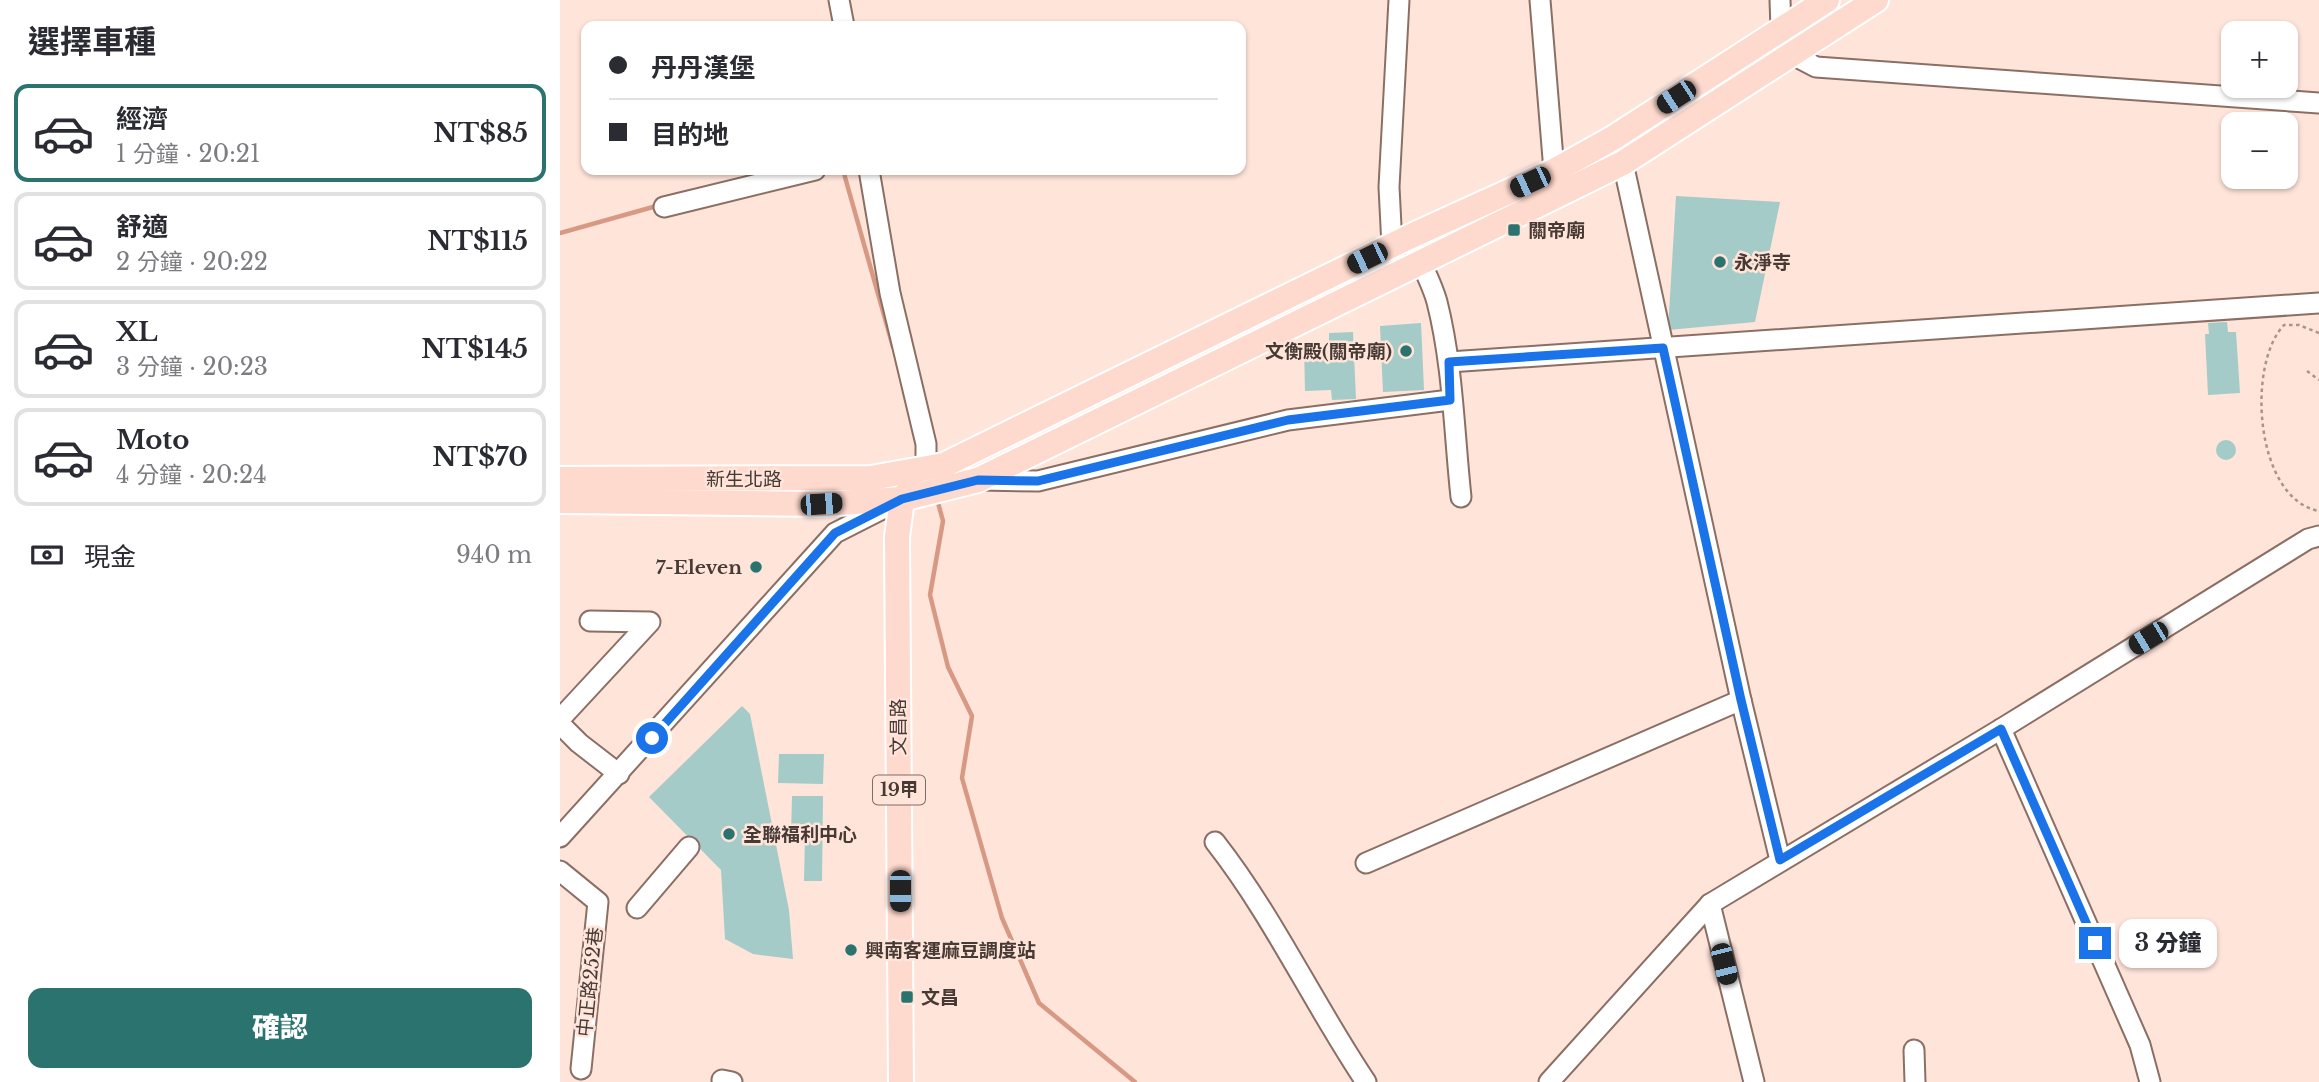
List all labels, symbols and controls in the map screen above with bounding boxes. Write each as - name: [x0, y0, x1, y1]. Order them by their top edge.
- map controls: [2221, 21, 2298, 189]
- button: +: [2221, 21, 2298, 98]
- text: 選擇車種: [28, 22, 156, 62]
- text: 丹丹漢堡: [651, 52, 755, 84]
- car: [1653, 77, 1700, 117]
- icon: car: [32, 102, 95, 165]
- text: 經濟: [116, 103, 168, 135]
- button: −: [2221, 112, 2298, 189]
- text: NT$85: [433, 117, 528, 149]
- text: 目的地: [651, 119, 729, 151]
- text: 1 分鐘 · 20:21: [116, 140, 260, 168]
- car: [1507, 164, 1554, 200]
- icon: car: [32, 210, 95, 273]
- text: 舒適: [116, 211, 168, 243]
- place label: 關帝廟: [1528, 219, 1585, 242]
- marker: 關帝廟: [1506, 222, 1522, 238]
- text: NT$115: [427, 225, 528, 257]
- car: [1344, 239, 1391, 277]
- text: 2 分鐘 · 20:22: [116, 248, 268, 276]
- place label: 永淨寺: [1734, 251, 1791, 274]
- marker: 永淨寺: [1712, 254, 1728, 270]
- text: XL: [116, 316, 158, 348]
- icon: car: [32, 318, 95, 381]
- text: NT$145: [421, 333, 528, 365]
- place label: 文衡殿(關帝廟): [1265, 340, 1392, 363]
- marker: 文衡殿(關帝廟): [1398, 343, 1414, 359]
- text: 3 分鐘 · 20:23: [116, 353, 268, 381]
- text: Moto: [116, 424, 189, 456]
- icon: car: [32, 426, 95, 489]
- text: NT$70: [432, 441, 528, 473]
- text: 4 分鐘 · 20:24: [116, 461, 267, 489]
- street label: 新生北路: [706, 468, 782, 491]
- car: [800, 492, 843, 516]
- icon: cash: [28, 536, 66, 574]
- text: 現金: [84, 541, 136, 573]
- text: 940 m: [456, 541, 532, 569]
- place label: 7-Eleven: [656, 556, 742, 579]
- marker: 7-Eleven: [748, 559, 764, 575]
- car: [2125, 618, 2172, 658]
- street label: 文昌路: [887, 698, 910, 756]
- route start: [636, 722, 668, 754]
- road number: 19甲: [873, 776, 925, 804]
- place label: 全聯福利中心: [743, 823, 857, 846]
- marker: 全聯福利中心: [721, 826, 737, 842]
- car: [890, 870, 911, 912]
- callout: 3 分鐘: [2120, 918, 2218, 968]
- street label: 中正路252巷: [573, 926, 607, 1038]
- route end: [2079, 927, 2111, 959]
- text: 3 分鐘: [2135, 929, 2201, 957]
- place label: 興南客運麻豆調度站: [865, 939, 1036, 962]
- car: [1709, 941, 1740, 987]
- marker: 興南客運麻豆調度站: [843, 942, 859, 958]
- place label: 文昌: [921, 986, 959, 1009]
- button: 確認: [28, 988, 532, 1068]
- marker: 文昌: [899, 989, 915, 1005]

